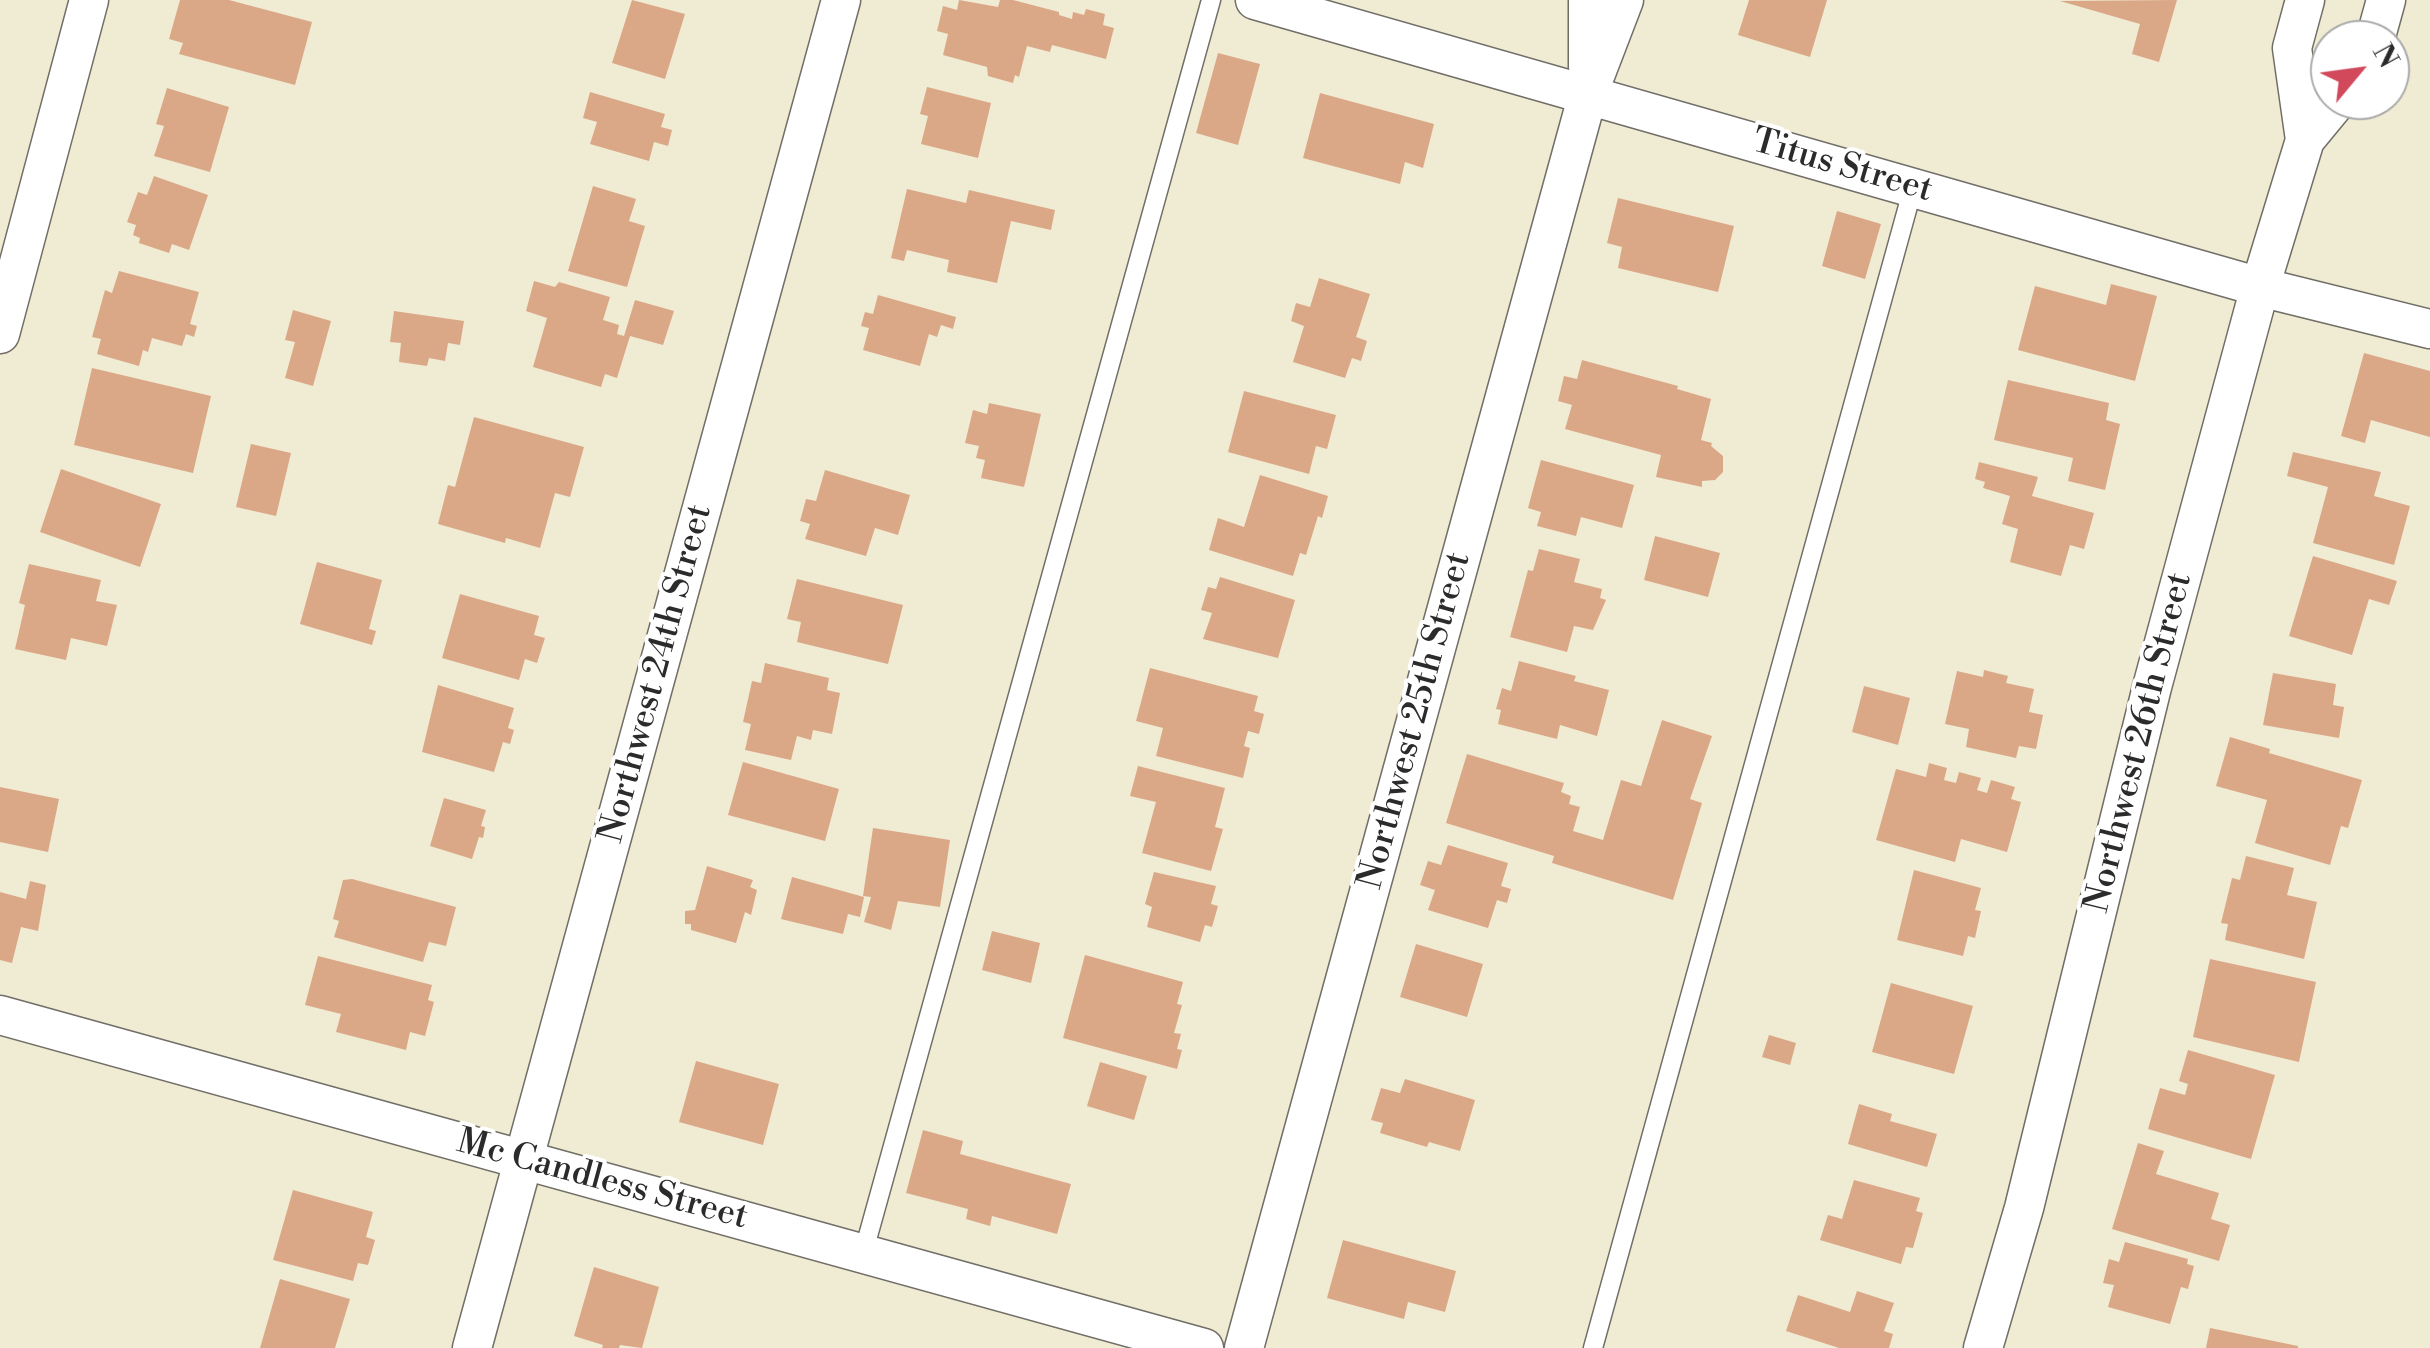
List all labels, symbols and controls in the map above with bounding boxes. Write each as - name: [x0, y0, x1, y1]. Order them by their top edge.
- north arrow: [2310, 20, 2410, 120]
- text: N: [2364, 38, 2406, 74]
- street label: Titus Street: [1747, 121, 1937, 213]
- street label: Northwest 24th Street: [592, 500, 722, 848]
- street label: Northwest 25th Street: [1351, 548, 1481, 894]
- street label: Northwest 26th Street: [2077, 569, 2203, 917]
- street label: Mc Candless Street: [452, 1122, 752, 1240]

